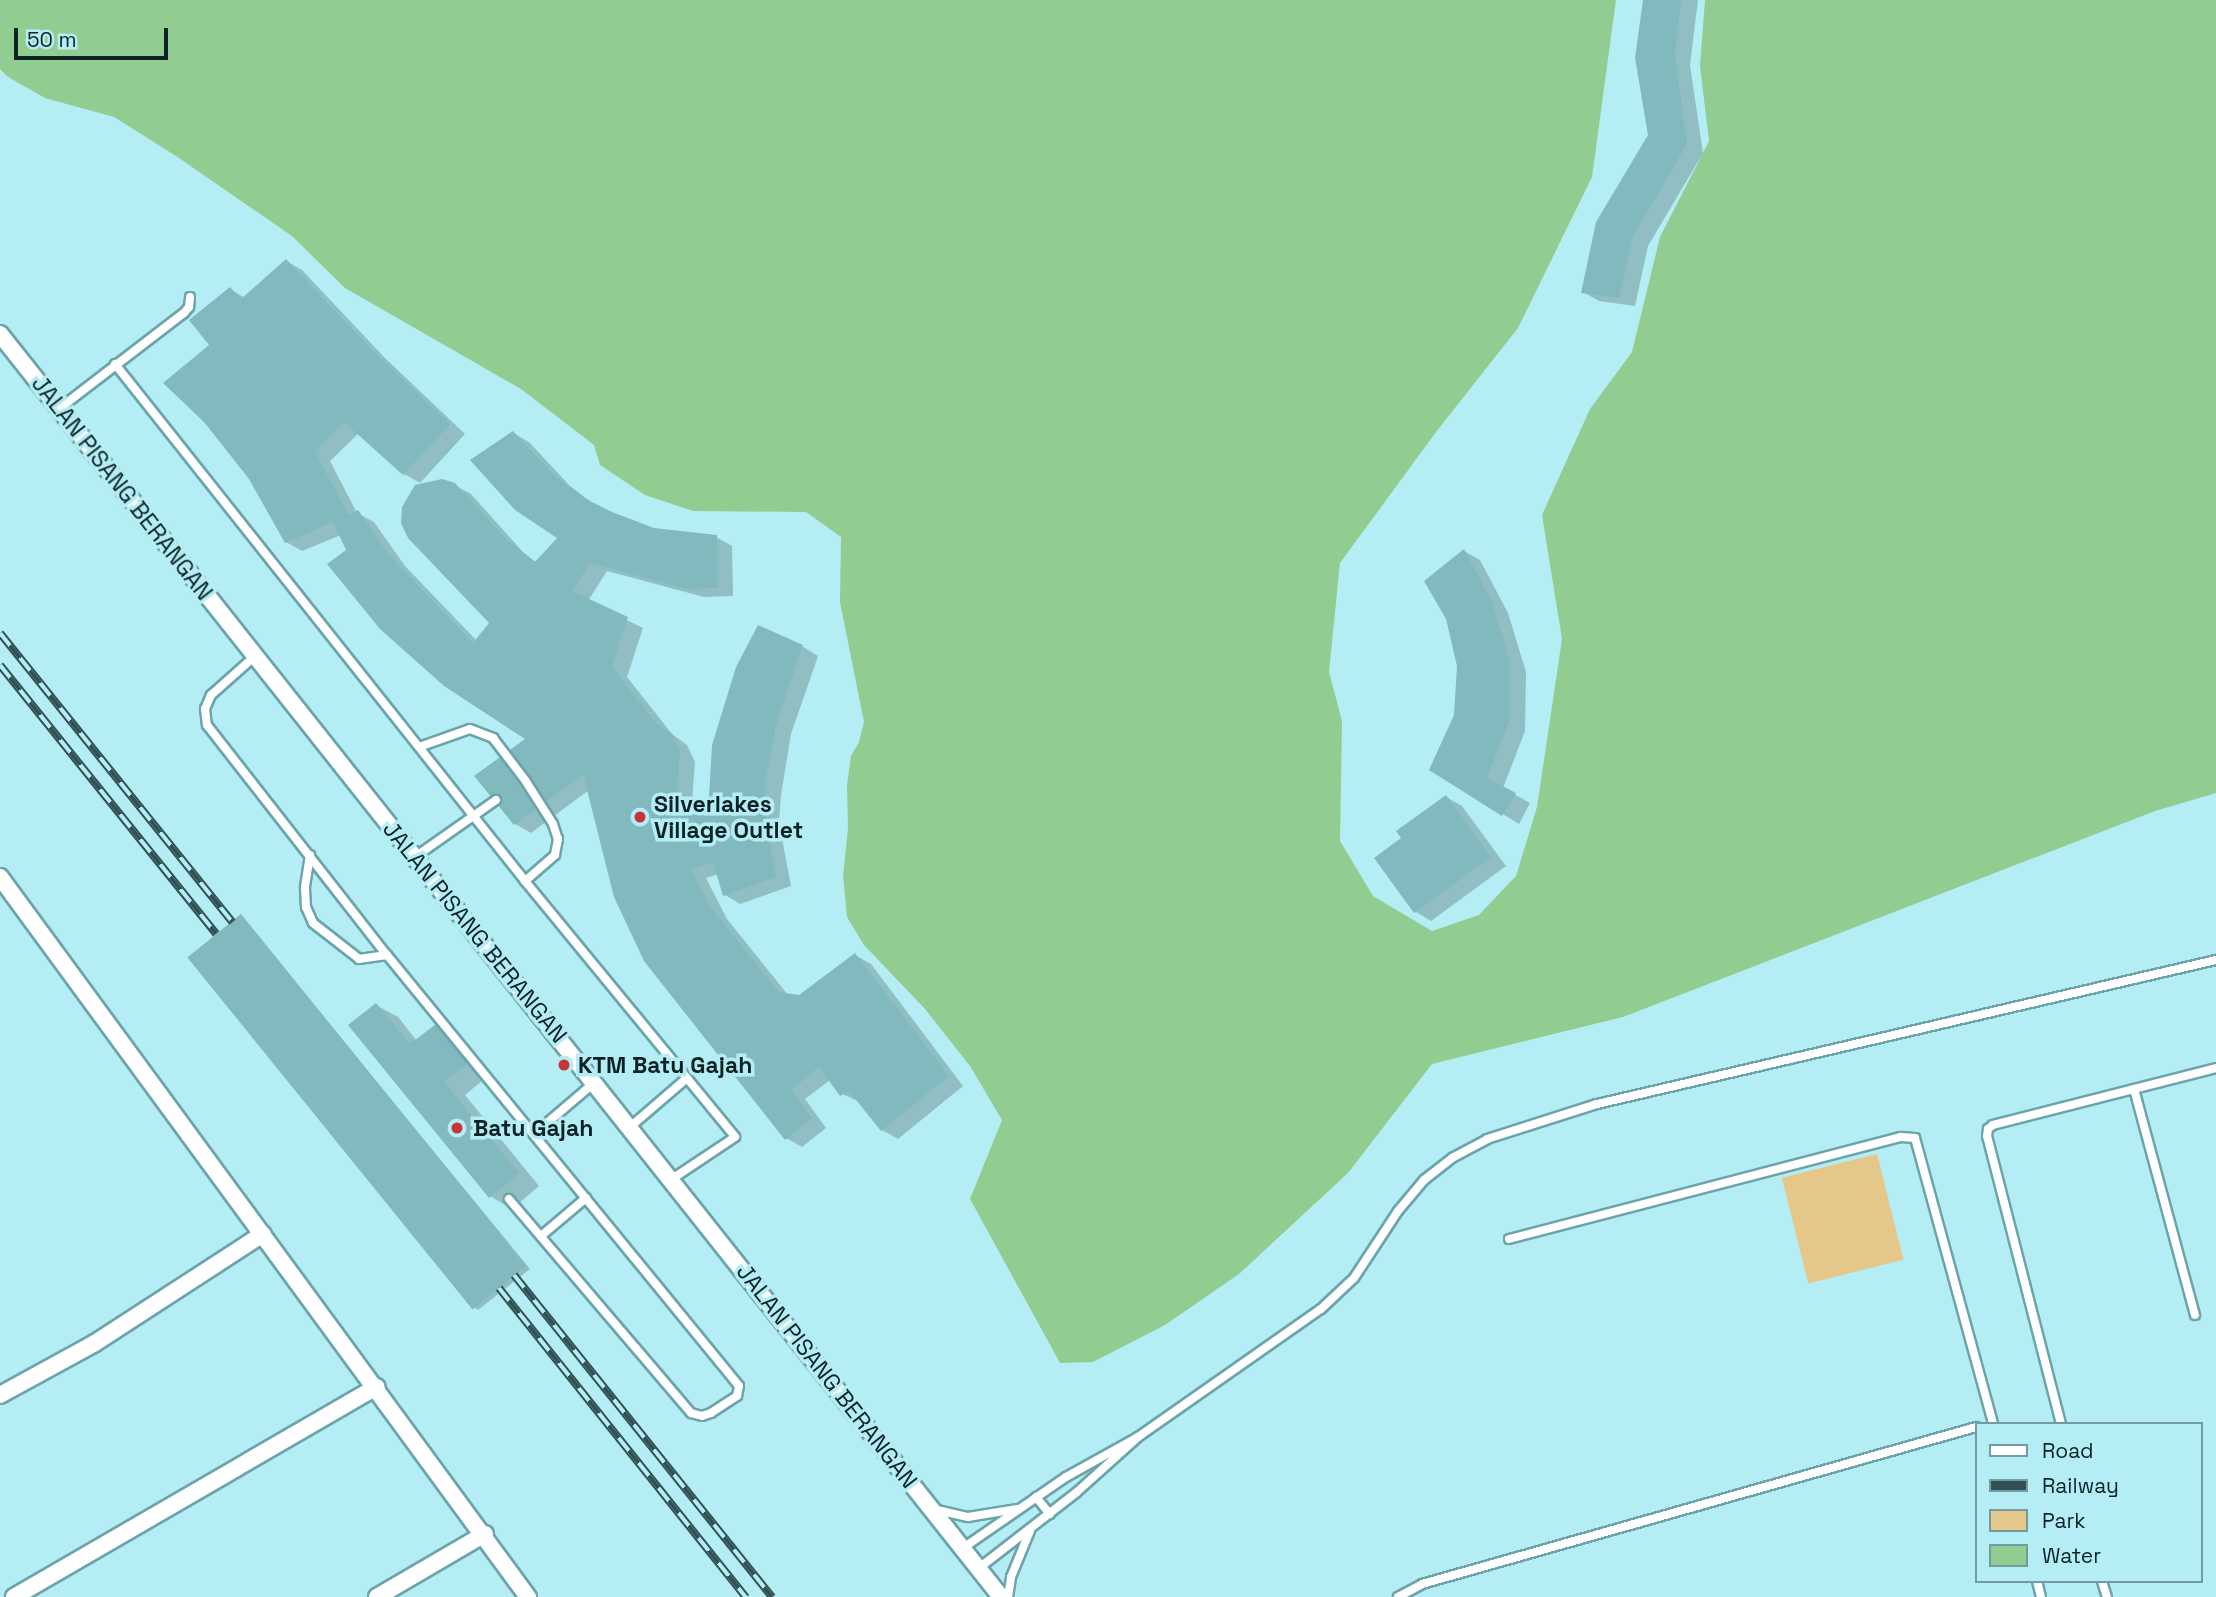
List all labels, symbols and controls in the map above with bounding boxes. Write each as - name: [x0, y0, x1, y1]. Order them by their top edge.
- scale bar: [18, 14, 172, 58]
- text: 50 m: [27, 26, 77, 53]
- street label: JALAN PISANG BERANGAN: [26, 370, 218, 606]
- place label: Silverlakes Village Outlet: [654, 790, 803, 844]
- marker: Silverlakes Village Outlet: [632, 809, 648, 825]
- street label: JALAN PISANG BERANGAN: [377, 816, 573, 1048]
- place label: KTM Batu Gajah: [578, 1051, 752, 1079]
- marker: KTM Batu Gajah: [556, 1057, 572, 1073]
- place label: Batu Gajah: [473, 1114, 593, 1142]
- marker: Batu Gajah: [447, 1118, 467, 1138]
- street label: JALAN PISANG BERANGAN: [731, 1258, 923, 1494]
- legend: [1974, 1422, 2202, 1583]
- text: Road: [2042, 1437, 2094, 1464]
- text: Railway: [2042, 1472, 2119, 1499]
- text: Park: [2042, 1507, 2086, 1534]
- text: Water: [2042, 1542, 2101, 1569]

